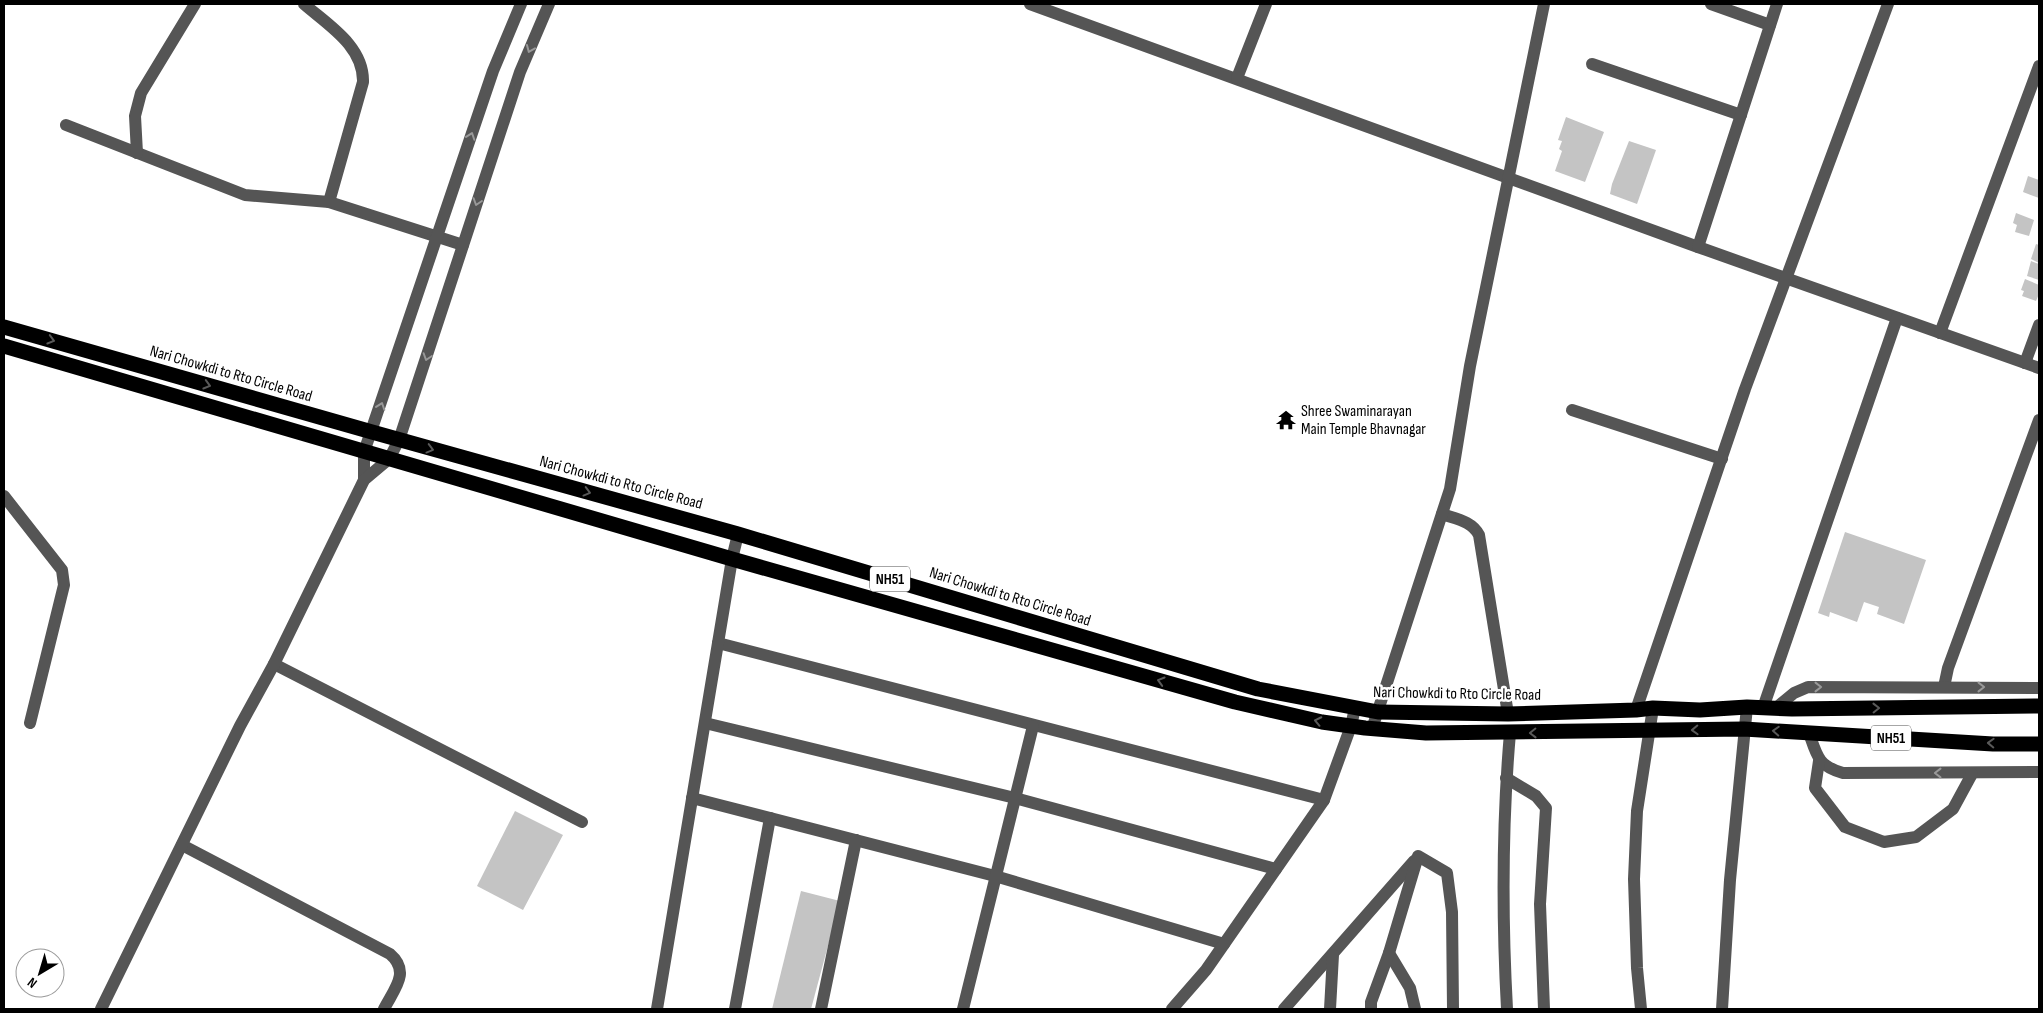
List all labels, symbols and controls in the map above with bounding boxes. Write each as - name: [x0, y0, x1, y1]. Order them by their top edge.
- one-way arrow: [526, 44, 536, 53]
- one-way arrow: [465, 132, 475, 141]
- one-way arrow: [473, 198, 483, 206]
- one-way arrow: [46, 335, 54, 345]
- street label: Nari Chowkdi to Rto Circle Road: [148, 342, 314, 406]
- one-way arrow: [423, 352, 433, 360]
- one-way arrow: [202, 380, 210, 390]
- one-way arrow: [375, 402, 385, 411]
- place label: Shree Swaminarayan Main Temple Bhavnagar: [1301, 402, 1426, 439]
- temple icon: Shree Swaminarayan Main Temple Bhavnagar: [1275, 409, 1297, 431]
- one-way arrow: [426, 443, 434, 453]
- street label: Nari Chowkdi to Rto Circle Road: [537, 452, 705, 514]
- one-way arrow: [583, 486, 592, 497]
- street label: Nari Chowkdi to Rto Circle Road: [927, 563, 1093, 631]
- road number: NH51: [870, 566, 910, 592]
- one-way arrow: [1157, 676, 1165, 687]
- one-way arrow: [1815, 682, 1823, 692]
- one-way arrow: [1978, 682, 1985, 692]
- street label: Nari Chowkdi to Rto Circle Road: [1373, 683, 1541, 705]
- one-way arrow: [1872, 703, 1880, 713]
- one-way arrow: [1314, 716, 1323, 727]
- one-way arrow: [1691, 725, 1699, 736]
- one-way arrow: [1772, 726, 1780, 737]
- road number: NH51: [1871, 726, 1911, 750]
- one-way arrow: [1528, 728, 1536, 738]
- one-way arrow: [1986, 738, 1994, 749]
- one-way arrow: [1934, 768, 1942, 779]
- north arrow: [15, 948, 65, 998]
- text: N: [24, 974, 40, 992]

